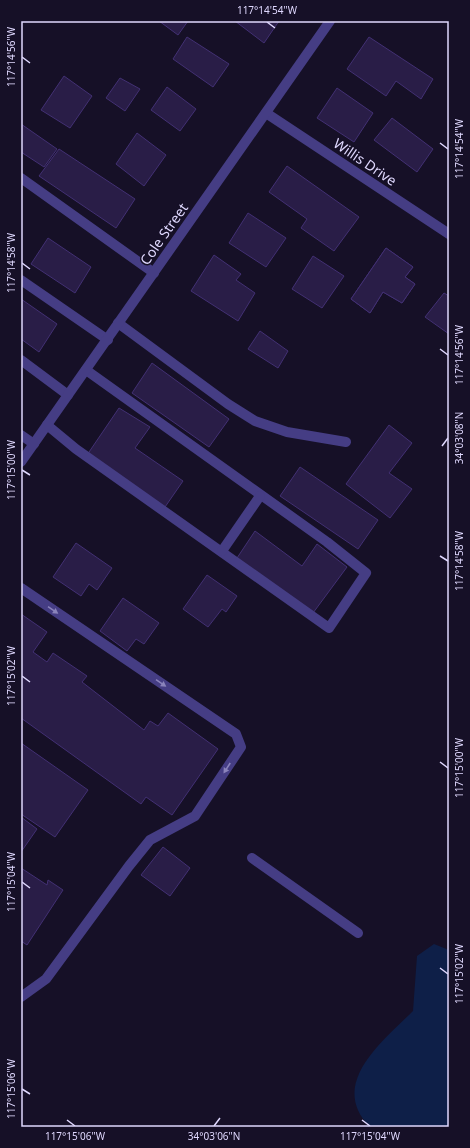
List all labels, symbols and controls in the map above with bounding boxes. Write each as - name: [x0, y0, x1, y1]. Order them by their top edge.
- text: 117°14'54"W: [237, 3, 298, 17]
- text: 117°14'56"W: [4, 26, 18, 87]
- text: 117°14'54"W: [452, 118, 466, 179]
- street label: Willis Drive: [330, 133, 401, 190]
- street label: Cole Street: [135, 199, 192, 268]
- text: 117°14'58"W: [4, 232, 18, 293]
- text: 117°14'56"W: [452, 324, 466, 385]
- text: 34°03'08"N: [452, 412, 466, 464]
- text: 117°15'00"W: [4, 439, 18, 500]
- text: 117°14'58"W: [452, 530, 466, 591]
- one-way arrow: [48, 606, 58, 614]
- text: 117°15'02"W: [4, 645, 18, 706]
- one-way arrow: [156, 679, 166, 687]
- text: 117°15'00"W: [452, 737, 466, 798]
- one-way arrow: [223, 763, 231, 773]
- text: 117°15'04"W: [4, 851, 18, 912]
- text: 117°15'02"W: [452, 943, 466, 1004]
- text: 117°15'06"W: [4, 1058, 18, 1119]
- text: 117°15'06"W: [45, 1129, 106, 1143]
- text: 34°03'06"N: [188, 1129, 240, 1143]
- text: 117°15'04"W: [340, 1129, 401, 1143]

